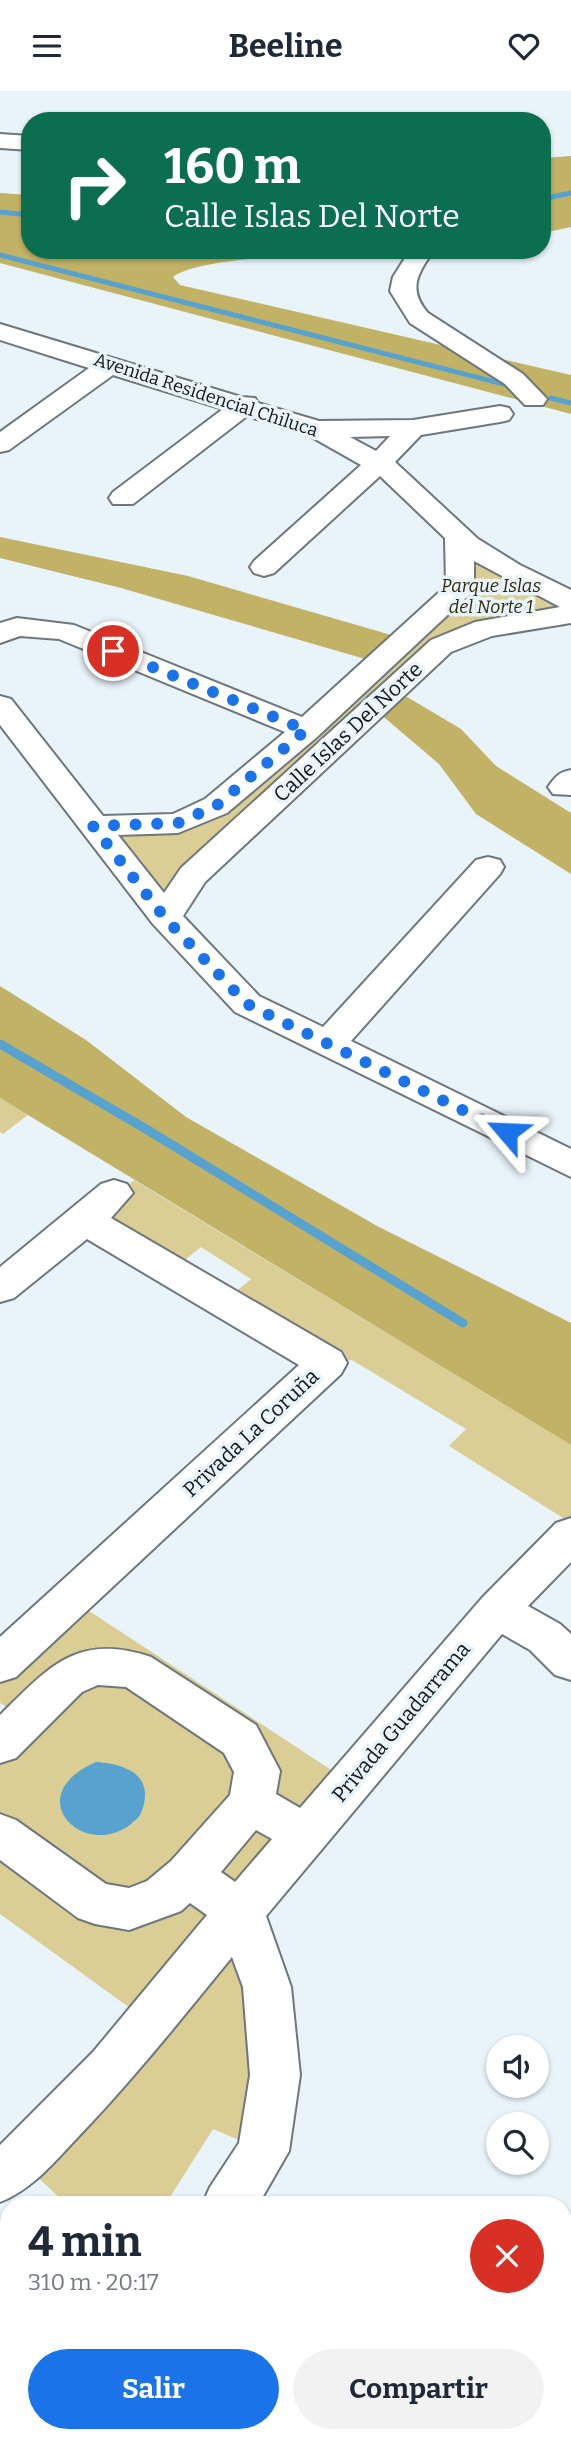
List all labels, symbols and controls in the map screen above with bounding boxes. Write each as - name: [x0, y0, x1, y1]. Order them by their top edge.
- icon: menu: [28, 27, 66, 65]
- text: Beeline: [229, 27, 342, 65]
- icon: heart: [505, 27, 543, 65]
- text: 160 m: [164, 137, 301, 196]
- icon: right: [49, 140, 140, 231]
- text: Calle Islas Del Norte: [164, 197, 460, 235]
- street label: Avenida Residencial Chiluca: [91, 348, 321, 442]
- park label: Parque Islas del Norte 1: [441, 575, 541, 618]
- pin: [83, 621, 143, 681]
- icon: arrive: [94, 632, 132, 670]
- street label: Calle Islas Del Norte: [268, 656, 428, 808]
- position arrow: [470, 1095, 544, 1169]
- street label: Privada La Coruña: [178, 1363, 325, 1503]
- street label: Privada Guadarrama: [326, 1636, 476, 1807]
- map controls: [486, 2035, 549, 2175]
- button: sound: [486, 2035, 549, 2098]
- button: search: [486, 2112, 549, 2175]
- text: 4 min: [28, 2217, 142, 2267]
- button: close: [470, 2219, 544, 2293]
- text: 310 m · 20:17: [28, 2268, 159, 2296]
- button: Salir: [28, 2349, 279, 2429]
- button: Compartir: [293, 2349, 544, 2429]

